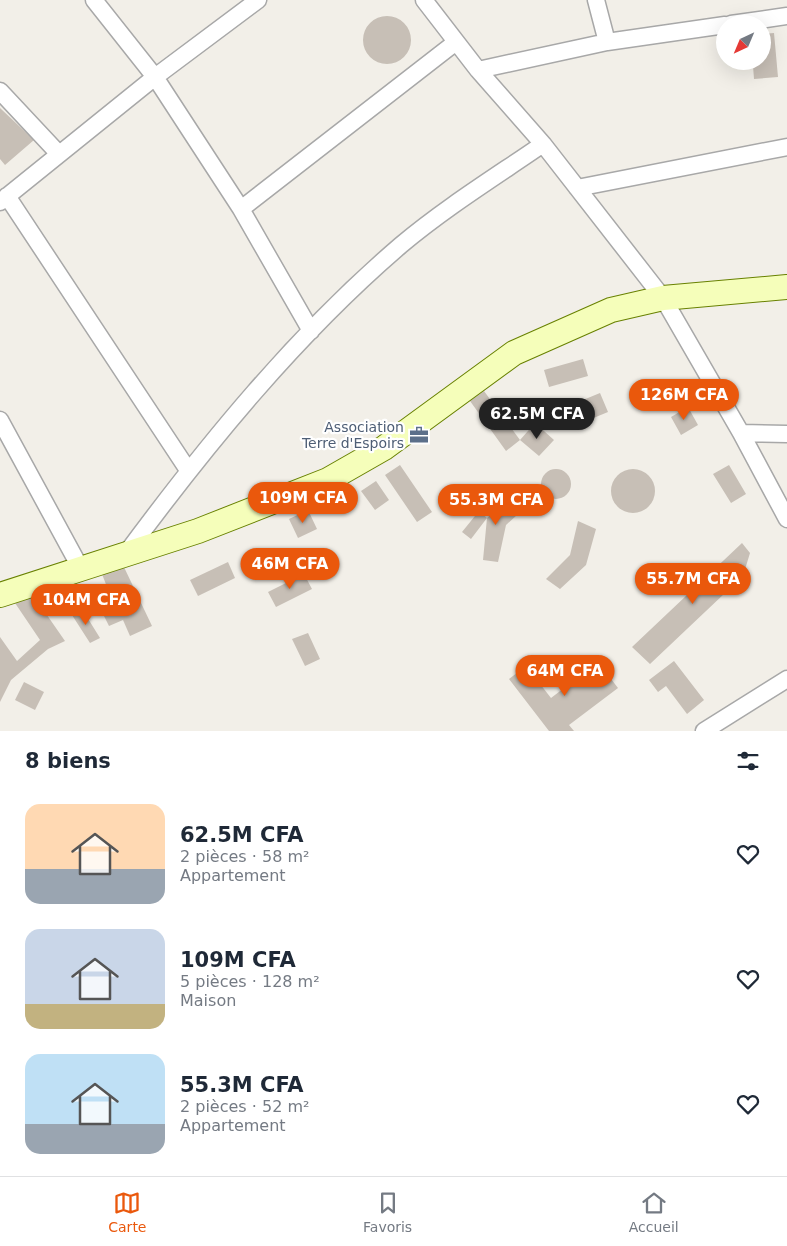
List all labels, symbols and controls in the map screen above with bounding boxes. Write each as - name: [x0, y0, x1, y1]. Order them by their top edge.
- north arrow: [716, 15, 771, 70]
- map controls: [716, 15, 771, 70]
- pin: 126M CFA: [632, 378, 736, 421]
- text: 126M CFA: [640, 385, 728, 404]
- pin: 62.5M CFA: [480, 398, 594, 440]
- text: 62.5M CFA: [490, 404, 584, 423]
- place label: Association Terre d'Espoirs: [301, 419, 404, 451]
- office icon: Association Terre d'Espoirs: [408, 424, 430, 446]
- pin: 109M CFA: [251, 482, 355, 524]
- pin: 55.3M CFA: [439, 484, 553, 526]
- text: 109M CFA: [259, 488, 347, 507]
- text: 55.3M CFA: [449, 490, 543, 509]
- pin: 46M CFA: [244, 548, 336, 590]
- text: 46M CFA: [252, 554, 328, 573]
- pin: 55.7M CFA: [636, 562, 750, 605]
- text: 55.7M CFA: [646, 569, 740, 588]
- pin: 104M CFA: [34, 584, 138, 626]
- text: 104M CFA: [42, 590, 130, 609]
- pin: 64M CFA: [519, 654, 611, 697]
- text: 64M CFA: [527, 661, 603, 680]
- icon: filters: [734, 747, 762, 775]
- text: 8 biens: [25, 749, 111, 773]
- text: 62.5M CFA: [180, 823, 304, 847]
- icon: home: [65, 824, 125, 884]
- icon: heart: [734, 840, 762, 868]
- text: 2 pièces · 58 m²: [180, 847, 309, 866]
- text: Appartement: [180, 866, 286, 885]
- text: 109M CFA: [180, 948, 296, 972]
- icon: home: [65, 949, 125, 1009]
- icon: heart: [734, 965, 762, 993]
- text: 5 pièces · 128 m²: [180, 972, 320, 991]
- text: Maison: [180, 991, 236, 1010]
- text: 55.3M CFA: [180, 1073, 304, 1097]
- icon: home: [65, 1074, 125, 1134]
- icon: heart: [734, 1090, 762, 1118]
- text: 2 pièces · 52 m²: [180, 1097, 309, 1116]
- text: Appartement: [180, 1116, 286, 1135]
- tab: Carte: [108, 1189, 146, 1235]
- tab: Favoris: [363, 1189, 412, 1235]
- tab: Accueil: [629, 1189, 679, 1235]

